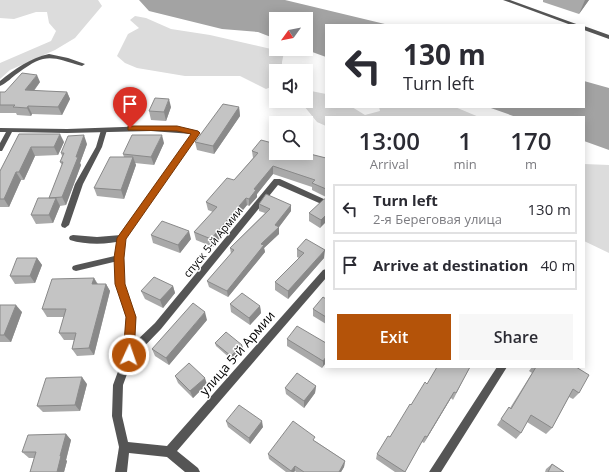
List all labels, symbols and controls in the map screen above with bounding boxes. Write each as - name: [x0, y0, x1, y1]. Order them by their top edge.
- north arrow: [269, 12, 313, 56]
- map controls: [269, 12, 313, 160]
- text: 130 m: [403, 35, 486, 73]
- icon: left: [337, 40, 389, 92]
- button: sound: [269, 64, 313, 108]
- text: Turn left: [403, 71, 474, 95]
- pin: [113, 87, 147, 128]
- icon: arrive: [119, 93, 141, 115]
- button: search: [269, 116, 313, 160]
- text: 13:00: [359, 124, 420, 157]
- text: 1: [458, 124, 472, 157]
- text: 170: [510, 124, 551, 157]
- text: Arrival: [370, 155, 409, 173]
- text: min: [454, 155, 477, 173]
- text: m: [525, 155, 537, 173]
- text: Turn left: [373, 190, 438, 210]
- icon: left: [339, 198, 361, 220]
- text: 130 m: [527, 199, 571, 219]
- street label: спуск 5-й Армии: [179, 203, 246, 280]
- text: 2-я Береговая улица: [373, 210, 502, 228]
- icon: arrive: [339, 254, 361, 276]
- text: Arrive at destination: [373, 255, 528, 275]
- text: 40 m: [540, 255, 575, 275]
- street label: улица 5-й Армии: [195, 307, 279, 399]
- button: Exit: [337, 314, 451, 360]
- button: Share: [459, 314, 573, 360]
- position arrow: [108, 334, 150, 376]

